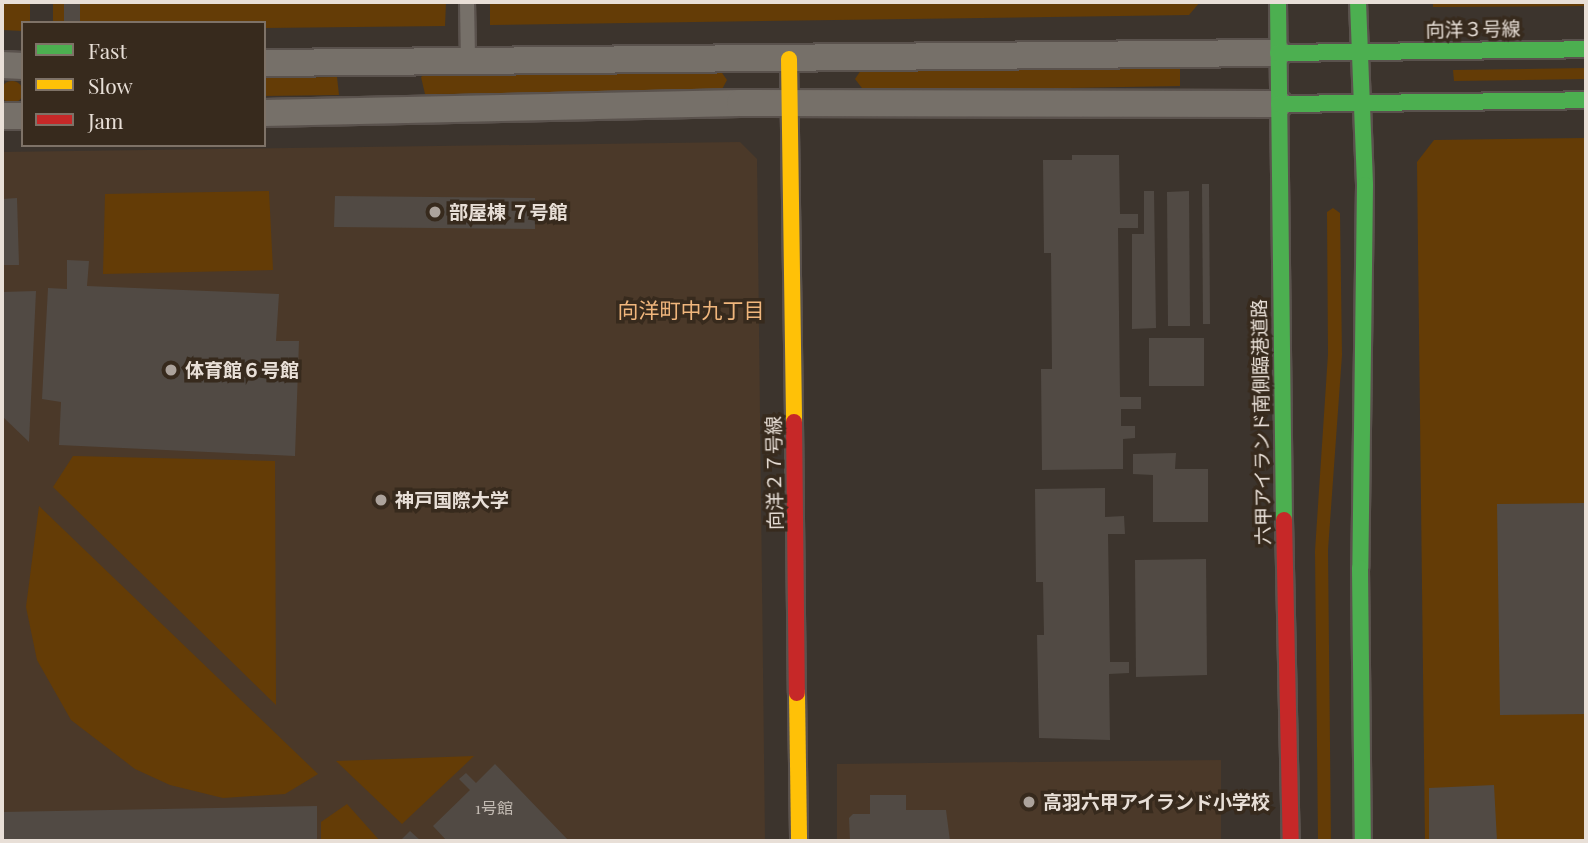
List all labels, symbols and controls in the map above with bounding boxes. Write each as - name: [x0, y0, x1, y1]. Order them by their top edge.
- street label: 向洋３号線: [1425, 17, 1521, 41]
- legend: [21, 21, 266, 147]
- text: Fast: [88, 36, 127, 64]
- text: Slow: [88, 71, 133, 99]
- text: Jam: [88, 106, 124, 134]
- place label: 部屋棟 ７号館: [449, 201, 567, 223]
- marker: 部屋棟 ７号館: [427, 204, 443, 220]
- district label: 向洋町中九丁目: [618, 296, 764, 322]
- street label: 六甲アイランド南側臨港道路: [1247, 298, 1275, 546]
- place label: 体育館６号館: [185, 359, 299, 381]
- marker: 体育館６号館: [163, 362, 179, 378]
- street label: 向洋２７号線: [762, 416, 786, 530]
- place label: 神戸国際大学: [395, 489, 509, 511]
- marker: 神戸国際大学: [373, 492, 389, 508]
- place label: 高羽六甲アイランド小学校: [1043, 791, 1271, 813]
- marker: 高羽六甲アイランド小学校: [1021, 794, 1037, 810]
- house number: 1号館: [475, 798, 513, 818]

